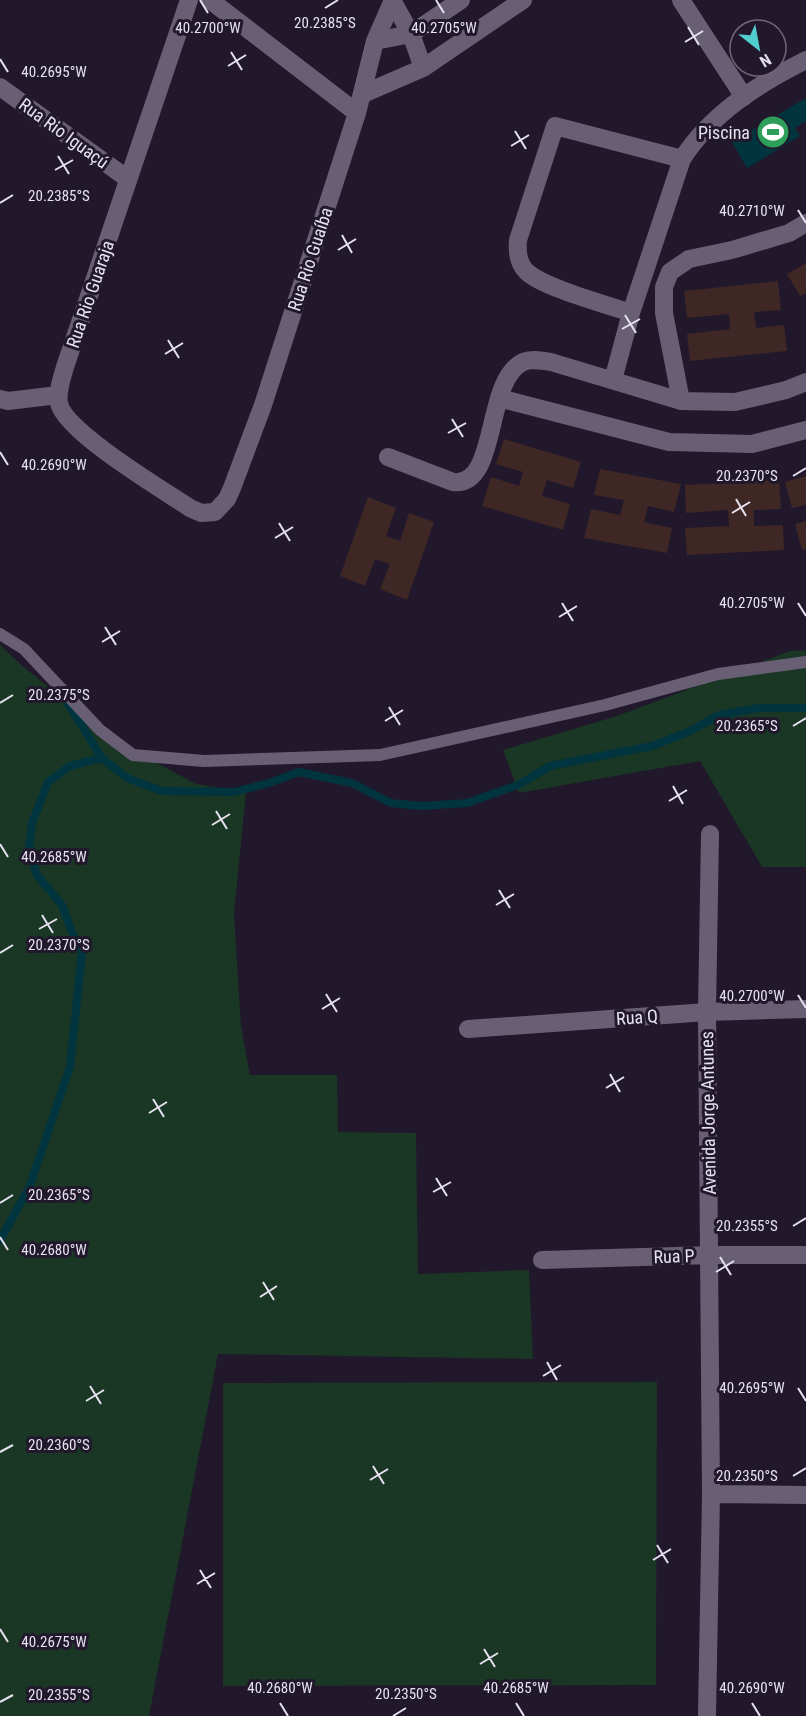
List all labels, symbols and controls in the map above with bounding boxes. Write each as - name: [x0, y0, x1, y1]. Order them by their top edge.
- text: 20.2385°S: [294, 14, 356, 32]
- north arrow: [728, 18, 788, 78]
- text: 40.2700°W: [175, 19, 241, 37]
- text: 40.2705°W: [411, 19, 477, 37]
- text: N: [756, 50, 775, 71]
- text: 40.2695°W: [21, 63, 87, 81]
- street label: Rua Rio Iguaçú: [15, 93, 113, 173]
- sports icon: Piscina: [755, 114, 791, 150]
- place label: Piscina: [698, 122, 750, 143]
- text: 20.2385°S: [28, 187, 90, 205]
- text: 40.2710°W: [719, 202, 785, 220]
- street label: Rua Rio Guaíba: [283, 205, 337, 313]
- street label: Rua Rio Guaraja: [62, 238, 118, 350]
- text: 40.2690°W: [21, 456, 87, 474]
- text: 20.2370°S: [716, 467, 778, 485]
- text: 40.2705°W: [719, 594, 785, 612]
- text: 20.2375°S: [28, 686, 90, 704]
- text: 20.2365°S: [716, 717, 778, 735]
- text: 40.2685°W: [21, 848, 87, 866]
- text: 20.2370°S: [28, 936, 90, 954]
- text: 40.2700°W: [719, 987, 785, 1005]
- street label: Rua Q: [615, 1005, 659, 1029]
- street label: Avenida Jorge Antunes: [696, 1031, 720, 1195]
- text: 20.2365°S: [28, 1186, 90, 1204]
- text: 20.2355°S: [716, 1217, 778, 1235]
- text: 40.2680°W: [21, 1241, 87, 1259]
- street label: Rua P: [653, 1245, 695, 1267]
- text: 40.2695°W: [719, 1379, 785, 1397]
- text: 20.2360°S: [28, 1436, 90, 1454]
- text: 20.2350°S: [716, 1467, 778, 1485]
- text: 40.2675°W: [21, 1633, 87, 1651]
- text: 40.2680°W: [247, 1679, 313, 1697]
- text: 40.2685°W: [483, 1679, 549, 1697]
- text: 40.2690°W: [719, 1679, 785, 1697]
- text: 20.2350°S: [375, 1685, 437, 1703]
- text: 20.2355°S: [28, 1686, 90, 1704]

